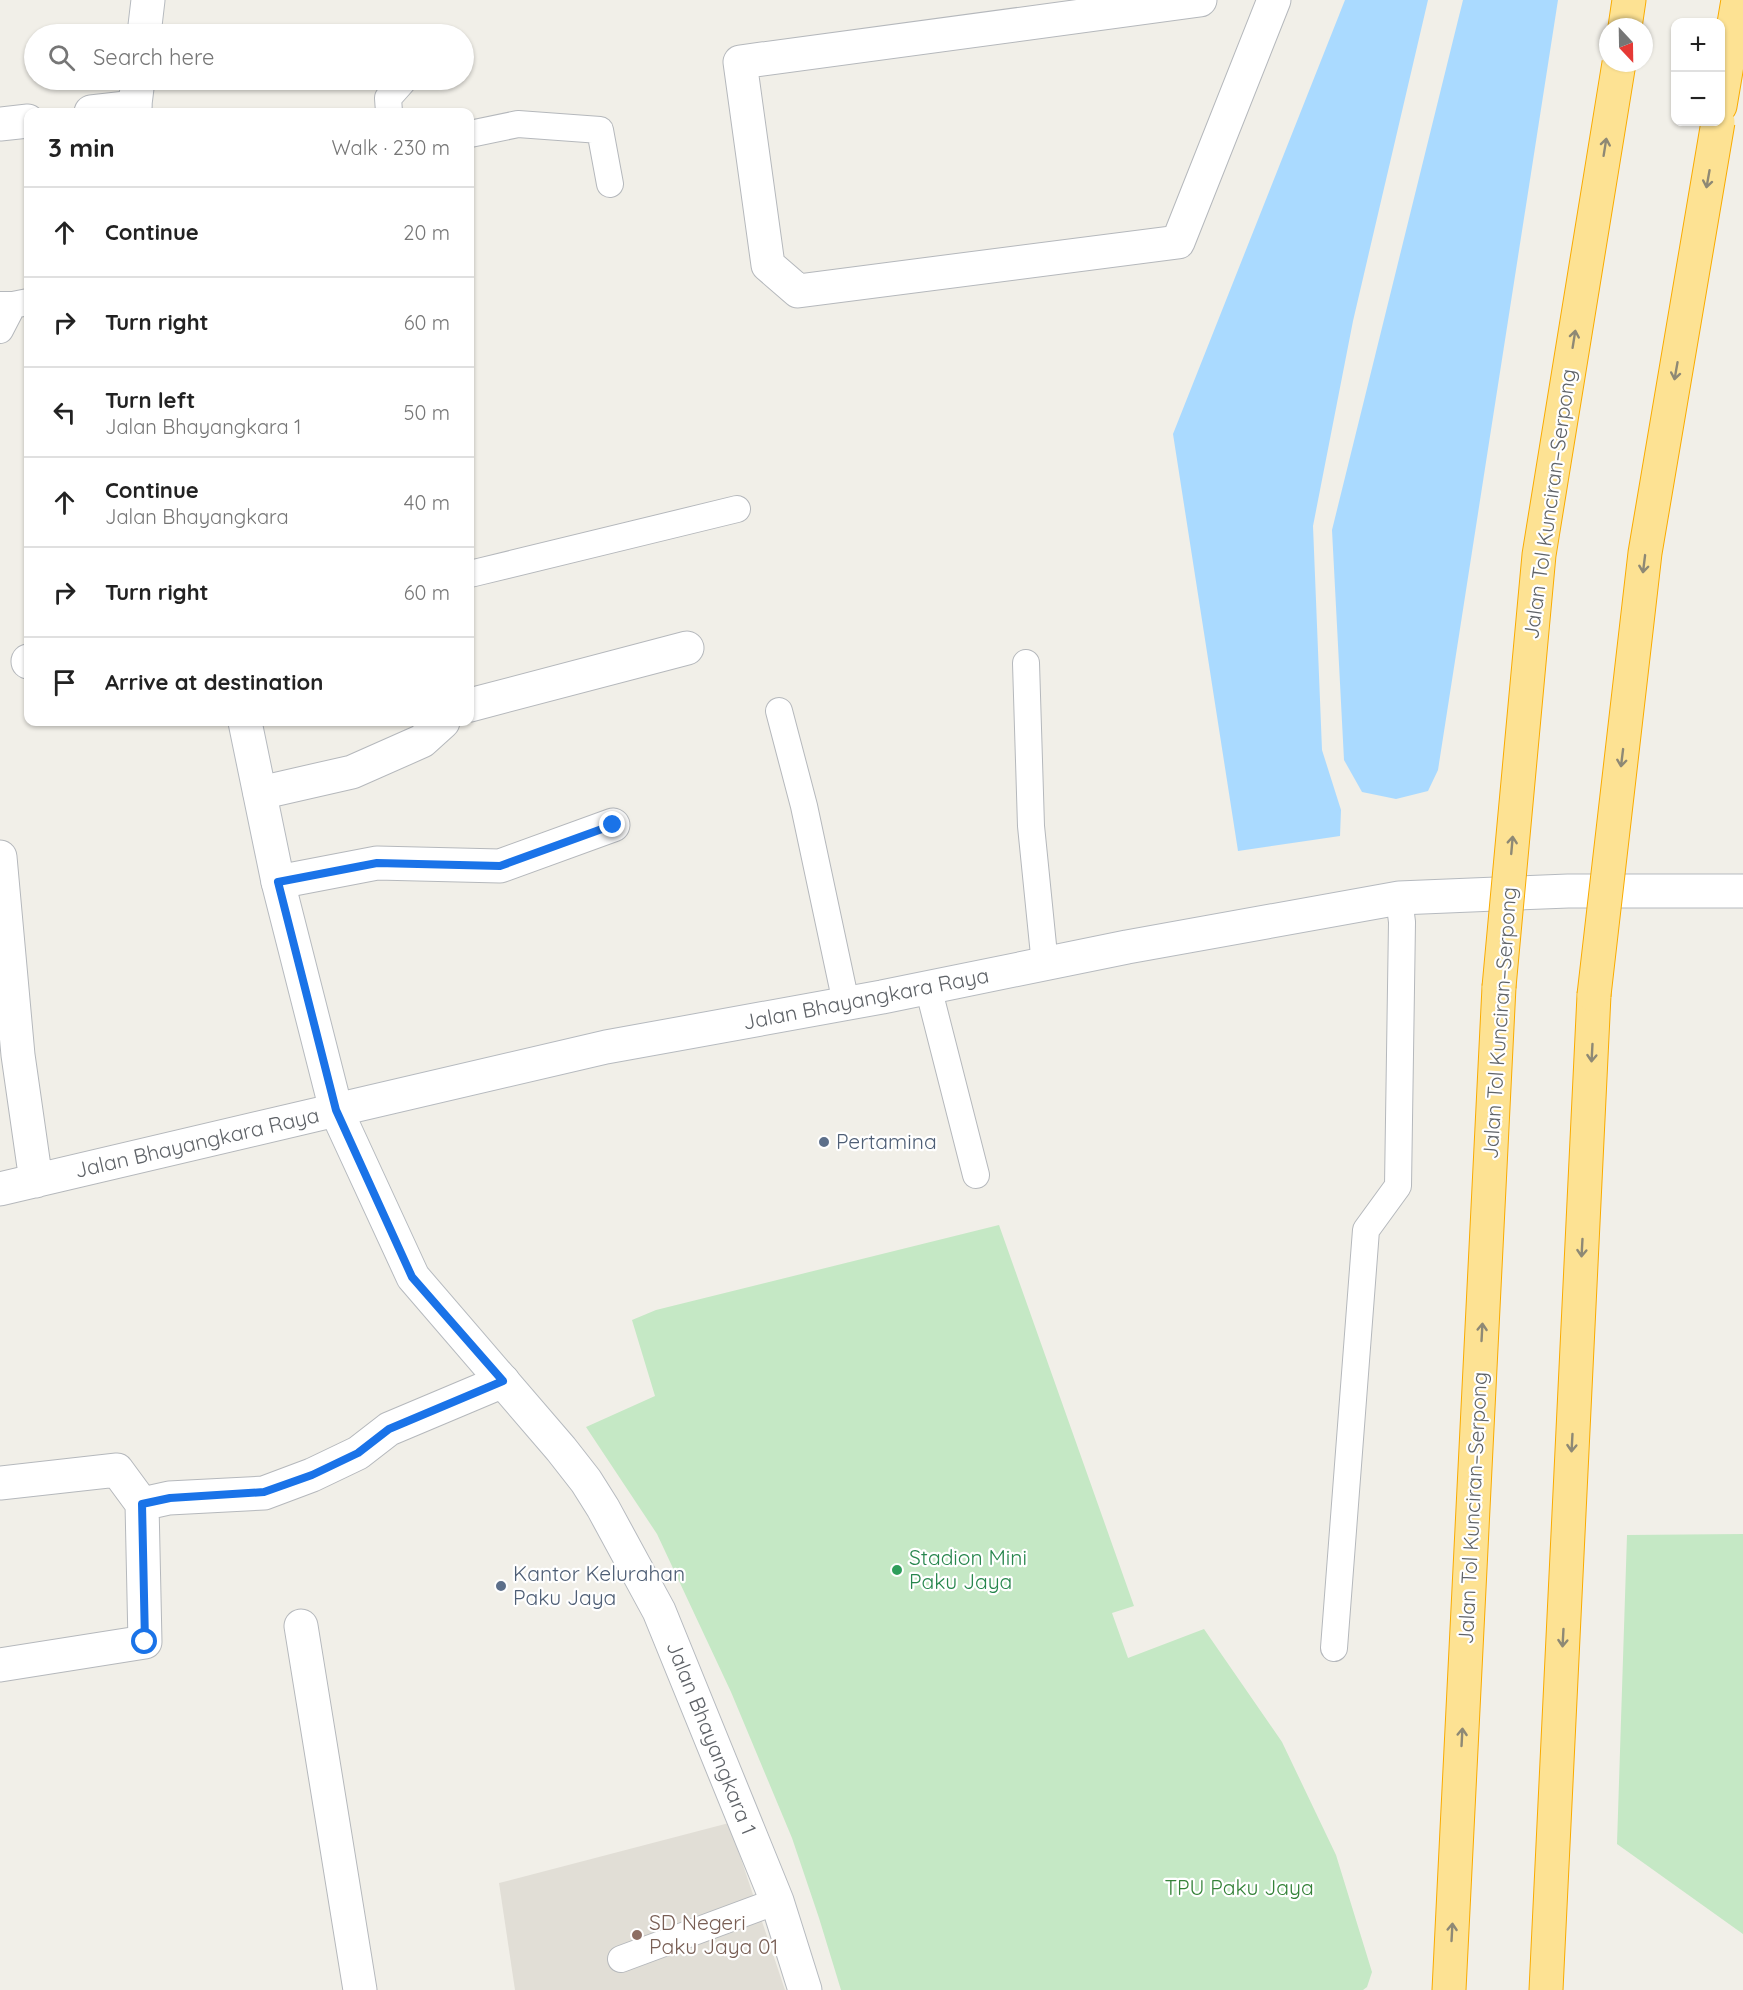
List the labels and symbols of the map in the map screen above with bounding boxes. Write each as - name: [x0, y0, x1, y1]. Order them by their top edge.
- north arrow: [1599, 18, 1653, 72]
- one-way arrow: [1600, 137, 1611, 157]
- one-way arrow: [1702, 169, 1713, 189]
- one-way arrow: [1569, 330, 1580, 350]
- one-way arrow: [1670, 361, 1681, 381]
- street label: Jalan Tol Kunciran–Serpong: [1517, 367, 1581, 641]
- one-way arrow: [1638, 553, 1649, 573]
- one-way arrow: [1616, 747, 1627, 767]
- route end: [599, 811, 625, 837]
- one-way arrow: [1507, 836, 1518, 856]
- street label: Jalan Tol Kunciran–Serpong: [1477, 886, 1521, 1160]
- street label: Jalan Bhayangkara Raya: [741, 961, 991, 1035]
- one-way arrow: [1586, 1043, 1597, 1063]
- street label: Jalan Bhayangkara Raya: [72, 1101, 322, 1183]
- place label: Pertamina: [836, 1128, 937, 1154]
- marker: Pertamina: [817, 1135, 831, 1149]
- one-way arrow: [1577, 1238, 1588, 1258]
- one-way arrow: [1477, 1323, 1488, 1343]
- street label: Jalan Tol Kunciran–Serpong: [1452, 1371, 1492, 1645]
- one-way arrow: [1567, 1432, 1578, 1452]
- place label: Stadion Mini Paku Jaya: [909, 1544, 1027, 1594]
- place label: Kantor Kelurahan Paku Jaya: [513, 1560, 685, 1610]
- marker: Stadion Mini Paku Jaya: [890, 1563, 904, 1577]
- marker: Kantor Kelurahan Paku Jaya: [494, 1579, 508, 1593]
- one-way arrow: [1557, 1627, 1568, 1647]
- route start: [131, 1628, 157, 1654]
- street label: Jalan Bhayangkara 1: [661, 1637, 763, 1838]
- one-way arrow: [1456, 1727, 1467, 1747]
- park label: TPU Paku Jaya: [1164, 1874, 1314, 1900]
- place label: SD Negeri Paku Jaya 01: [649, 1909, 778, 1959]
- one-way arrow: [1447, 1922, 1458, 1942]
- marker: SD Negeri Paku Jaya 01: [630, 1928, 644, 1942]

